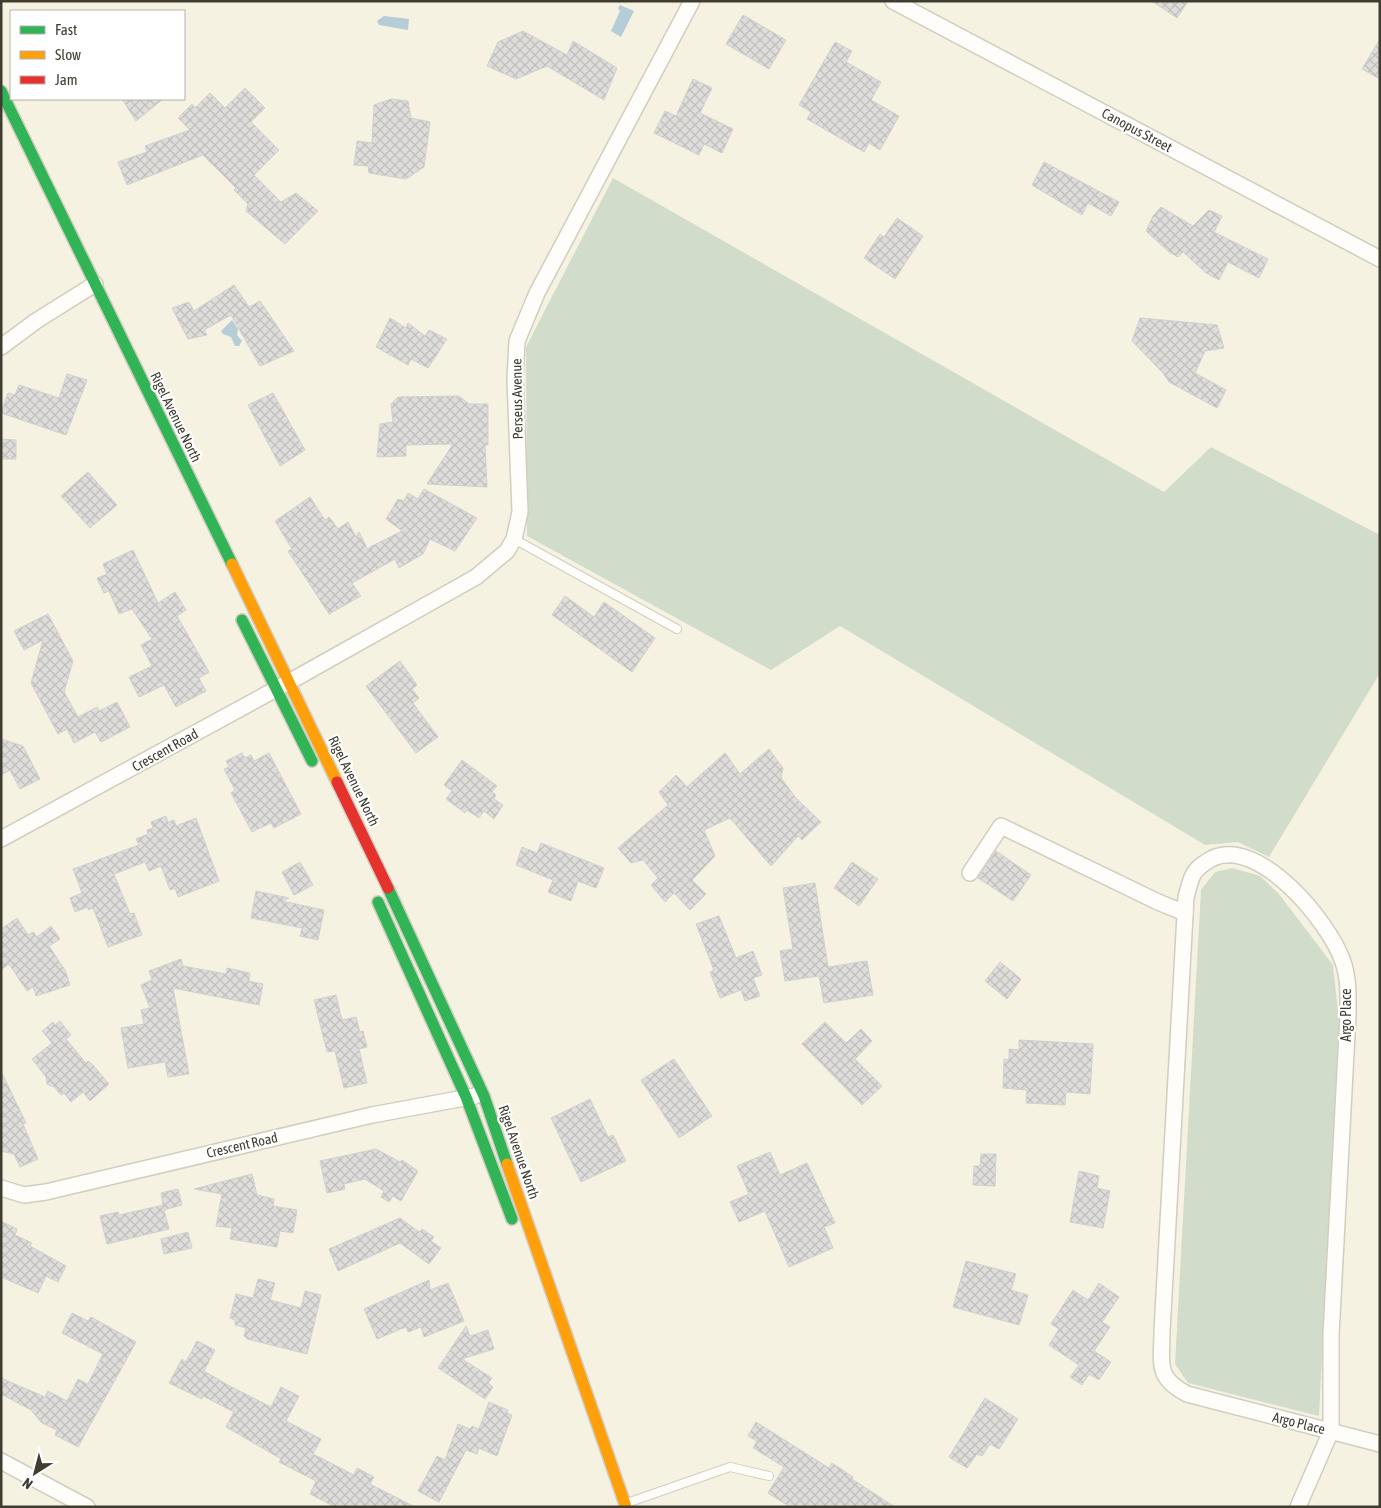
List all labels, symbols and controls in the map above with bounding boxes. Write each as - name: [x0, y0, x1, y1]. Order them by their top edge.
- legend: [10, 10, 185, 100]
- text: Fast: [55, 21, 77, 38]
- text: Slow: [55, 46, 81, 63]
- text: Jam: [55, 71, 78, 88]
- street label: Canopus Street: [1099, 105, 1175, 155]
- street label: Perseus Avenue: [508, 358, 526, 440]
- street label: Rigel Avenue North: [147, 369, 205, 465]
- street label: Crescent Road: [129, 725, 201, 775]
- street label: Rigel Avenue North: [325, 733, 383, 829]
- street label: Argo Place: [1338, 988, 1354, 1042]
- street label: Rigel Avenue North: [495, 1103, 543, 1201]
- street label: Crescent Road: [205, 1129, 279, 1161]
- street label: Argo Place: [1271, 1409, 1327, 1437]
- north arrow: [10, 1448, 60, 1498]
- text: N: [19, 1475, 35, 1492]

